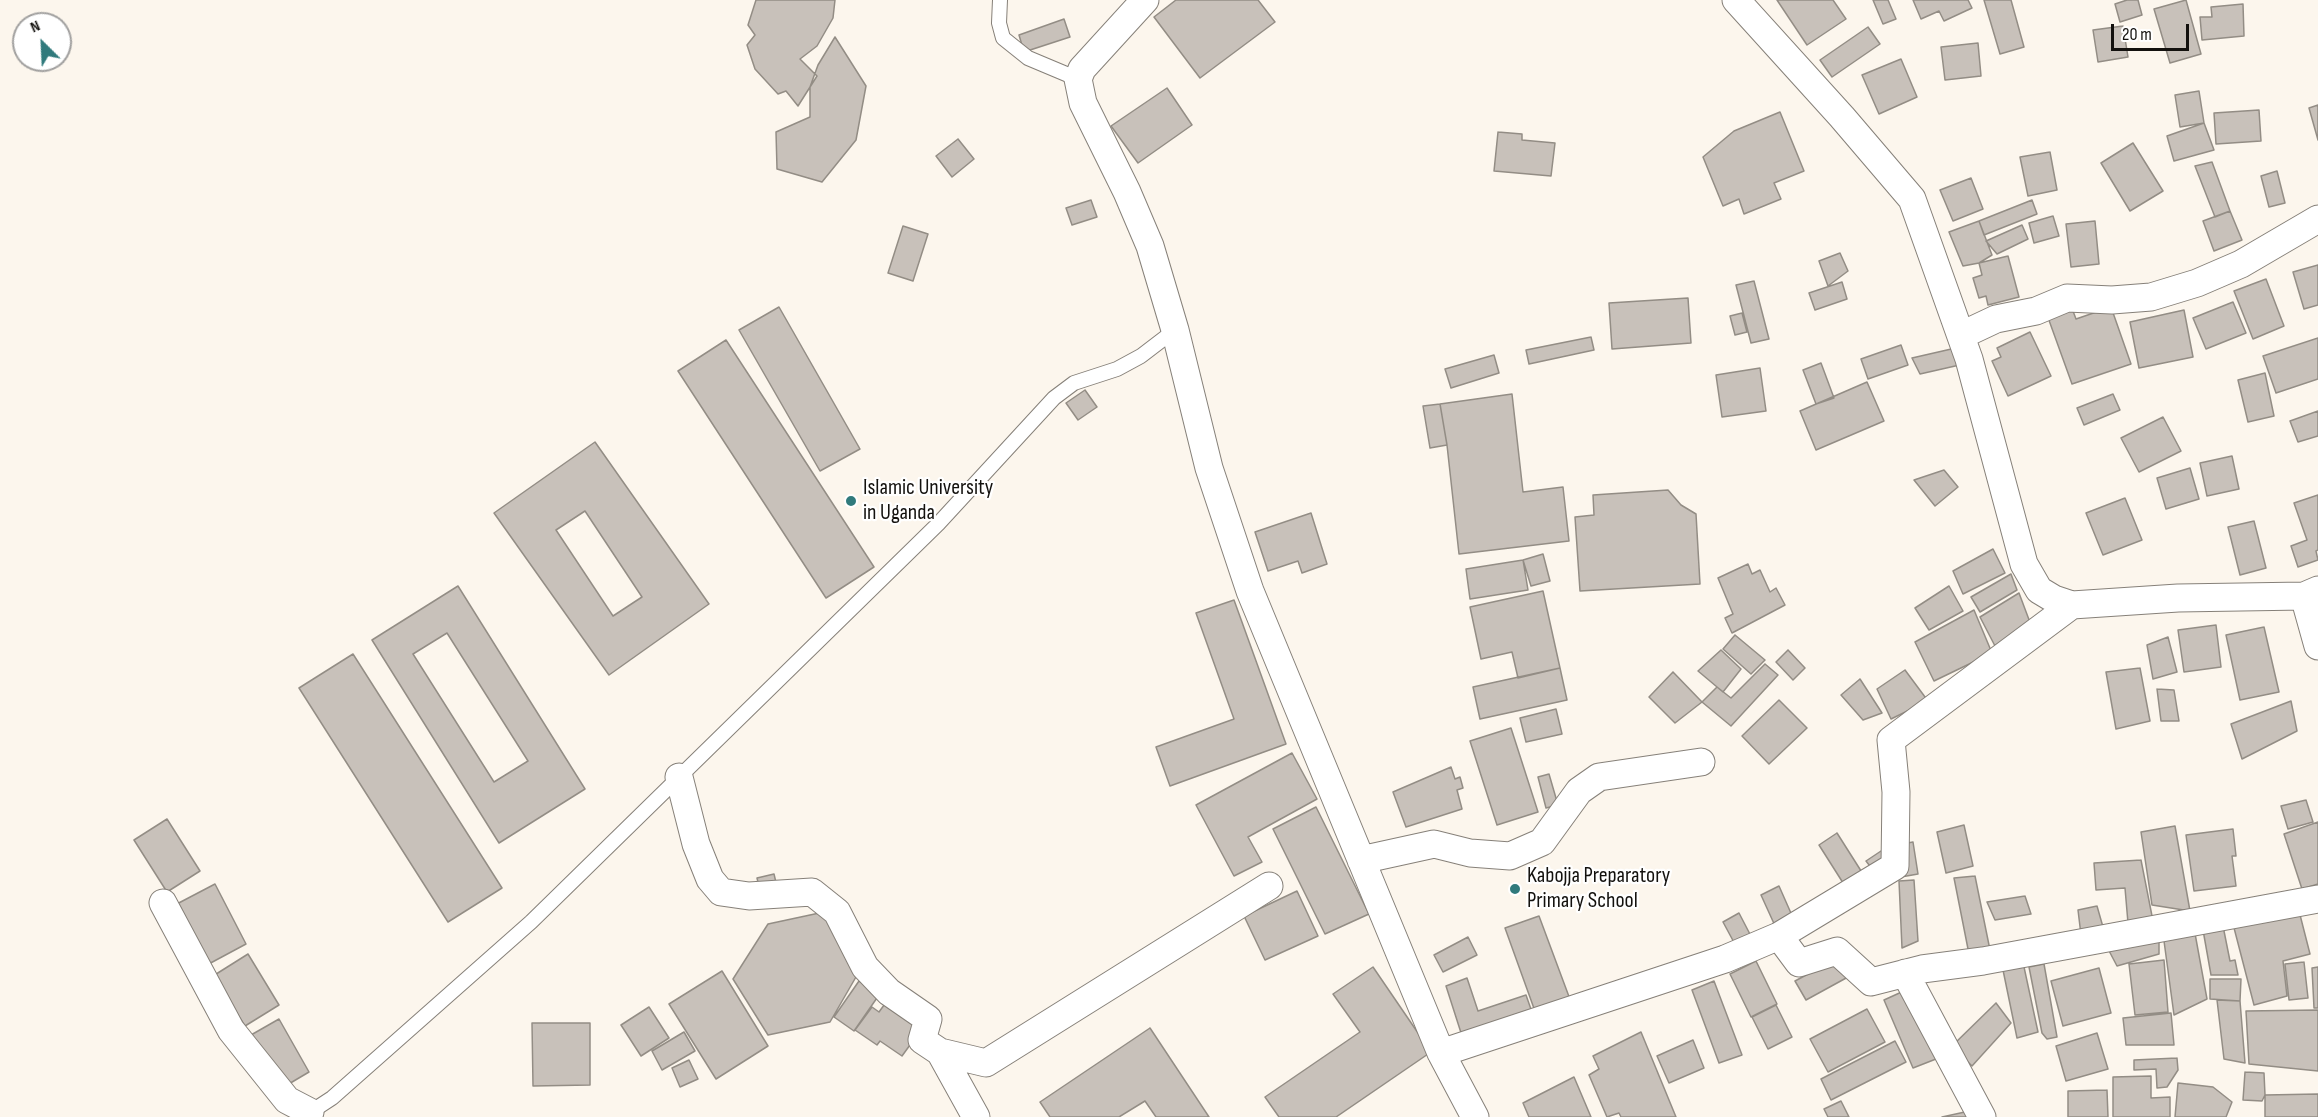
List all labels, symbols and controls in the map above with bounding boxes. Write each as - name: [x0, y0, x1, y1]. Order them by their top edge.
- north arrow: [12, 12, 72, 72]
- scale bar: [2114, 12, 2192, 50]
- text: N: [28, 17, 43, 37]
- text: 20 m: [2122, 24, 2152, 45]
- place label: Islamic University in Uganda: [863, 475, 993, 526]
- marker: Islamic University in Uganda: [844, 494, 858, 508]
- place label: Kabojja Preparatory Primary School: [1527, 863, 1670, 914]
- marker: Kabojja Preparatory Primary School: [1508, 882, 1522, 896]

